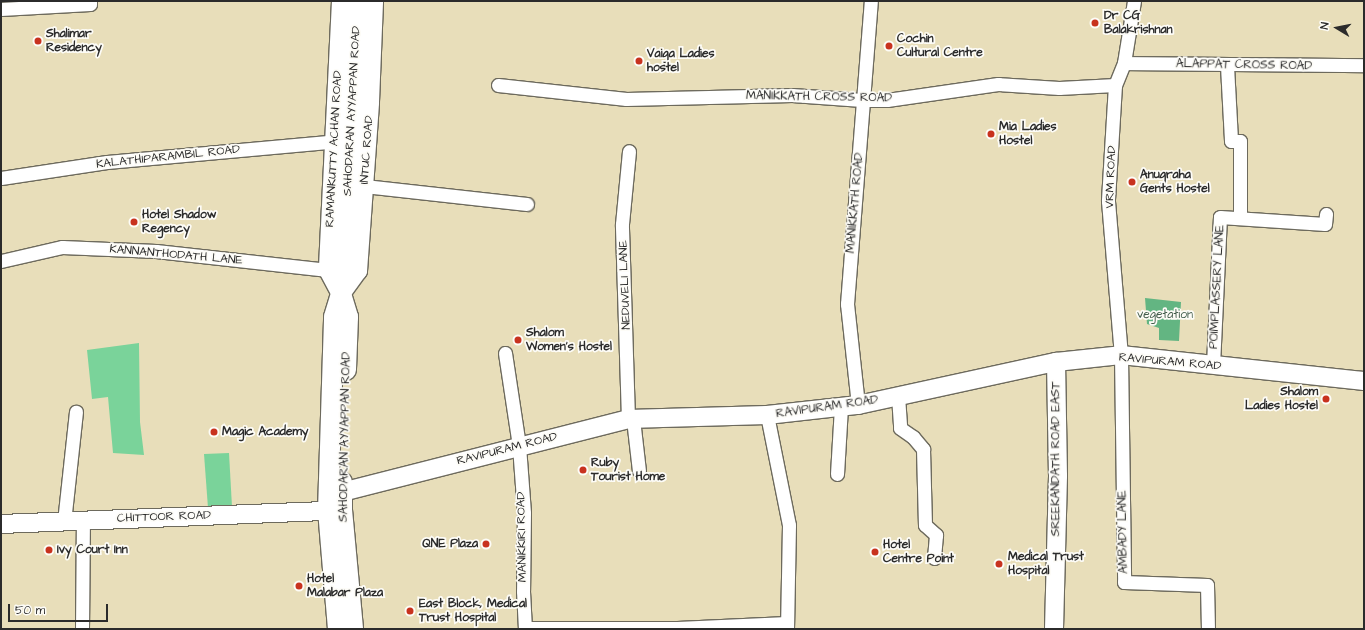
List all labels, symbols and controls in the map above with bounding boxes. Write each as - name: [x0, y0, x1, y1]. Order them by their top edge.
- north arrow: [1317, 8, 1357, 48]
- place label: Dr CG Balakrishnan: [1104, 9, 1173, 37]
- marker: Dr CG Balakrishnan: [1089, 17, 1101, 29]
- text: N: [1317, 21, 1333, 31]
- street label: SAHODARAN AYYAPPAN ROAD: [340, 26, 364, 196]
- place label: Shalimar Residency: [46, 27, 102, 55]
- place label: Cochin Cultural Centre: [897, 32, 983, 60]
- marker: Shalimar Residency: [33, 36, 43, 46]
- marker: Cochin Cultural Centre: [884, 41, 894, 51]
- place label: Vaiga Ladies hostel: [647, 47, 714, 75]
- marker: Vaiga Ladies hostel: [634, 56, 644, 66]
- street label: ALAPPAT CROSS ROAD: [1176, 57, 1312, 73]
- street label: RAMANKUTTY ACHAN ROAD: [323, 70, 345, 228]
- street label: MANIKKATH CROSS ROAD: [746, 89, 892, 105]
- street label: INTUC ROAD: [357, 115, 377, 185]
- place label: Mia Ladies Hostel: [999, 120, 1057, 148]
- marker: Mia Ladies Hostel: [986, 129, 996, 139]
- street label: KALATHIPARAMBIL ROAD: [95, 142, 241, 172]
- street label: VRM ROAD: [1103, 145, 1119, 209]
- street label: MANIKKATH ROAD: [843, 152, 867, 254]
- place label: Anugraha Gents Hostel: [1140, 168, 1210, 196]
- marker: Anugraha Gents Hostel: [1127, 177, 1137, 187]
- place label: Hotel Shadow Regency: [142, 208, 216, 236]
- marker: Hotel Shadow Regency: [129, 217, 139, 227]
- street label: POIMPLASSERY LANE: [1207, 225, 1227, 349]
- street label: NEDUVELI LANE: [616, 240, 634, 330]
- street label: KANNANTHODATH LANE: [109, 242, 243, 268]
- park label: vegetation: [1137, 308, 1193, 322]
- place label: Shalom Women's Hostel: [526, 326, 612, 354]
- marker: Shalom Women's Hostel: [513, 335, 523, 345]
- street label: RAVIPURAM ROAD: [1118, 350, 1222, 374]
- street label: SAHODARAN AYYAPPAN ROAD: [336, 352, 354, 522]
- street label: SREEKANDATH ROAD EAST: [1049, 382, 1063, 536]
- place label: Shalom Ladies Hostel: [1245, 385, 1318, 413]
- street label: RAVIPURAM ROAD: [775, 393, 879, 421]
- marker: Shalom Ladies Hostel: [1321, 394, 1331, 404]
- place label: Magic Academy: [222, 425, 308, 439]
- marker: Magic Academy: [209, 427, 219, 437]
- street label: RAVIPURAM ROAD: [455, 430, 559, 468]
- place label: Ruby Tourist Home: [591, 456, 665, 484]
- marker: Ruby Tourist Home: [578, 465, 588, 475]
- street label: AMBADY LANE: [1115, 490, 1131, 574]
- street label: MANIKKIRI ROAD: [514, 492, 530, 582]
- street label: CHITTOOR ROAD: [117, 508, 211, 526]
- place label: QNE Plaza: [422, 537, 478, 551]
- place label: Hotel Centre Point: [883, 538, 954, 566]
- marker: QNE Plaza: [481, 539, 491, 549]
- place label: Ivy Court Inn: [57, 543, 128, 557]
- marker: Ivy Court Inn: [44, 545, 54, 555]
- marker: Hotel Centre Point: [870, 547, 880, 557]
- place label: Medical Trust Hospital: [1008, 550, 1084, 578]
- marker: Medical Trust Hospital: [993, 558, 1005, 570]
- place label: Hotel Malabar Plaza: [307, 572, 383, 600]
- marker: Hotel Malabar Plaza: [294, 581, 304, 591]
- scale bar: [10, 596, 110, 622]
- place label: East Block, Medical Trust Hospital: [419, 597, 527, 625]
- text: 50 m: [15, 602, 45, 619]
- marker: East Block, Medical Trust Hospital: [404, 605, 416, 617]

